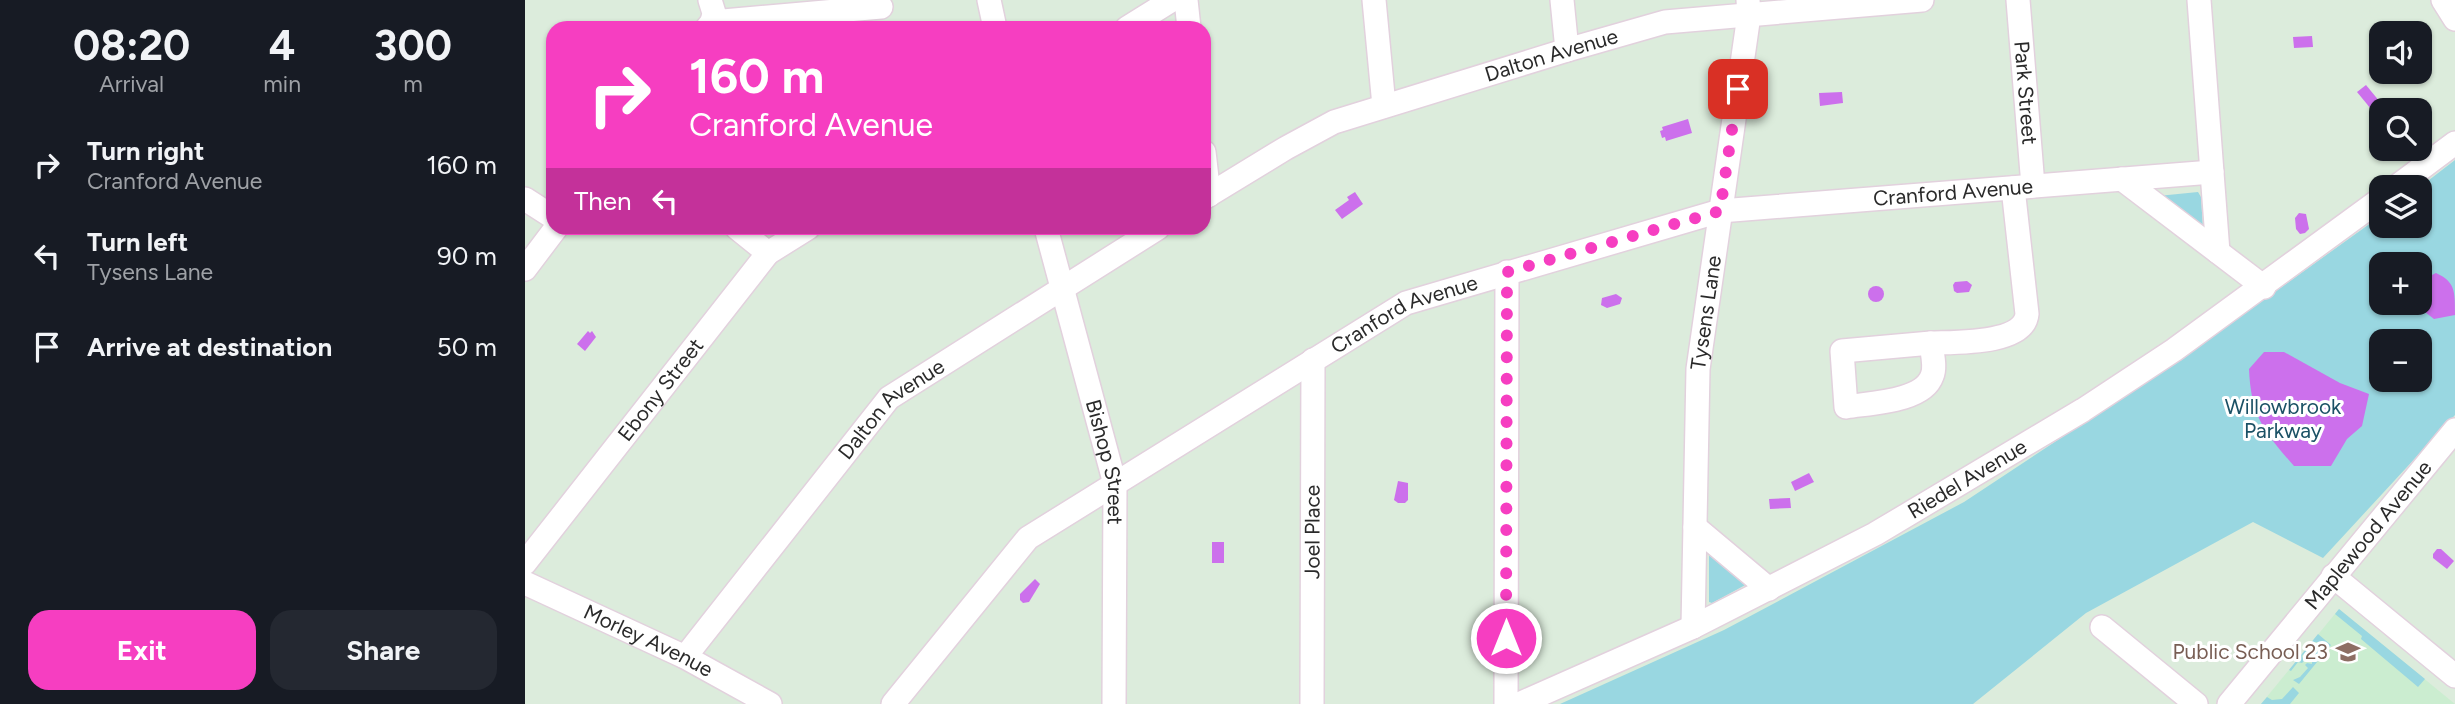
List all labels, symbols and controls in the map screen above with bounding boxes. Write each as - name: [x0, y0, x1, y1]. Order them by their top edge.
- text: 08:20: [73, 20, 190, 71]
- text: 4: [269, 20, 295, 71]
- text: 300: [374, 20, 452, 71]
- map controls: [2369, 21, 2432, 392]
- button: sound: [2369, 21, 2432, 84]
- street label: Dalton Avenue: [1482, 23, 1621, 87]
- street label: Park Street: [2009, 40, 2043, 146]
- text: 160 m: [689, 46, 824, 105]
- icon: right: [574, 49, 665, 140]
- pin: [1708, 59, 1768, 119]
- text: Arrival: [99, 70, 164, 98]
- text: min: [263, 70, 301, 98]
- text: m: [403, 70, 423, 98]
- icon: arrive: [1719, 70, 1757, 108]
- button: search: [2369, 98, 2432, 161]
- text: Cranford Avenue: [689, 106, 933, 144]
- text: Turn right: [87, 135, 204, 167]
- icon: right: [28, 146, 66, 184]
- text: 160 m: [426, 149, 497, 181]
- text: Cranford Avenue: [87, 167, 262, 195]
- street label: Cranford Avenue: [1872, 173, 2034, 211]
- button: layers: [2369, 175, 2432, 238]
- icon: left: [646, 182, 684, 220]
- text: Then: [574, 185, 632, 217]
- text: Turn left: [87, 226, 188, 258]
- icon: left: [28, 237, 66, 275]
- text: 90 m: [437, 240, 497, 272]
- button: +: [2369, 252, 2432, 315]
- street label: Tysens Lane: [1685, 254, 1726, 371]
- text: Tysens Lane: [87, 258, 213, 286]
- street label: Cranford Avenue: [1326, 270, 1480, 359]
- icon: arrive: [28, 328, 66, 366]
- button: −: [2369, 329, 2432, 392]
- text: Arrive at destination: [87, 331, 332, 363]
- text: 50 m: [437, 331, 497, 363]
- street label: Ebony Street: [612, 333, 708, 446]
- street label: Dalton Avenue: [833, 353, 949, 464]
- park label: Willowbrook Parkway: [2225, 394, 2342, 443]
- street label: Bishop Street: [1081, 397, 1128, 525]
- street label: Riedel Avenue: [1903, 434, 2031, 524]
- street label: Maplewood Avenue: [2299, 455, 2437, 614]
- street label: Joel Place: [1299, 485, 1325, 579]
- street label: Morley Avenue: [580, 599, 717, 682]
- position arrow: [1469, 601, 1543, 675]
- button: Exit: [28, 610, 256, 690]
- button: Share: [270, 610, 497, 690]
- school or university icon: Public School 23: [2334, 638, 2362, 666]
- place label: Public School 23: [2173, 639, 2328, 664]

